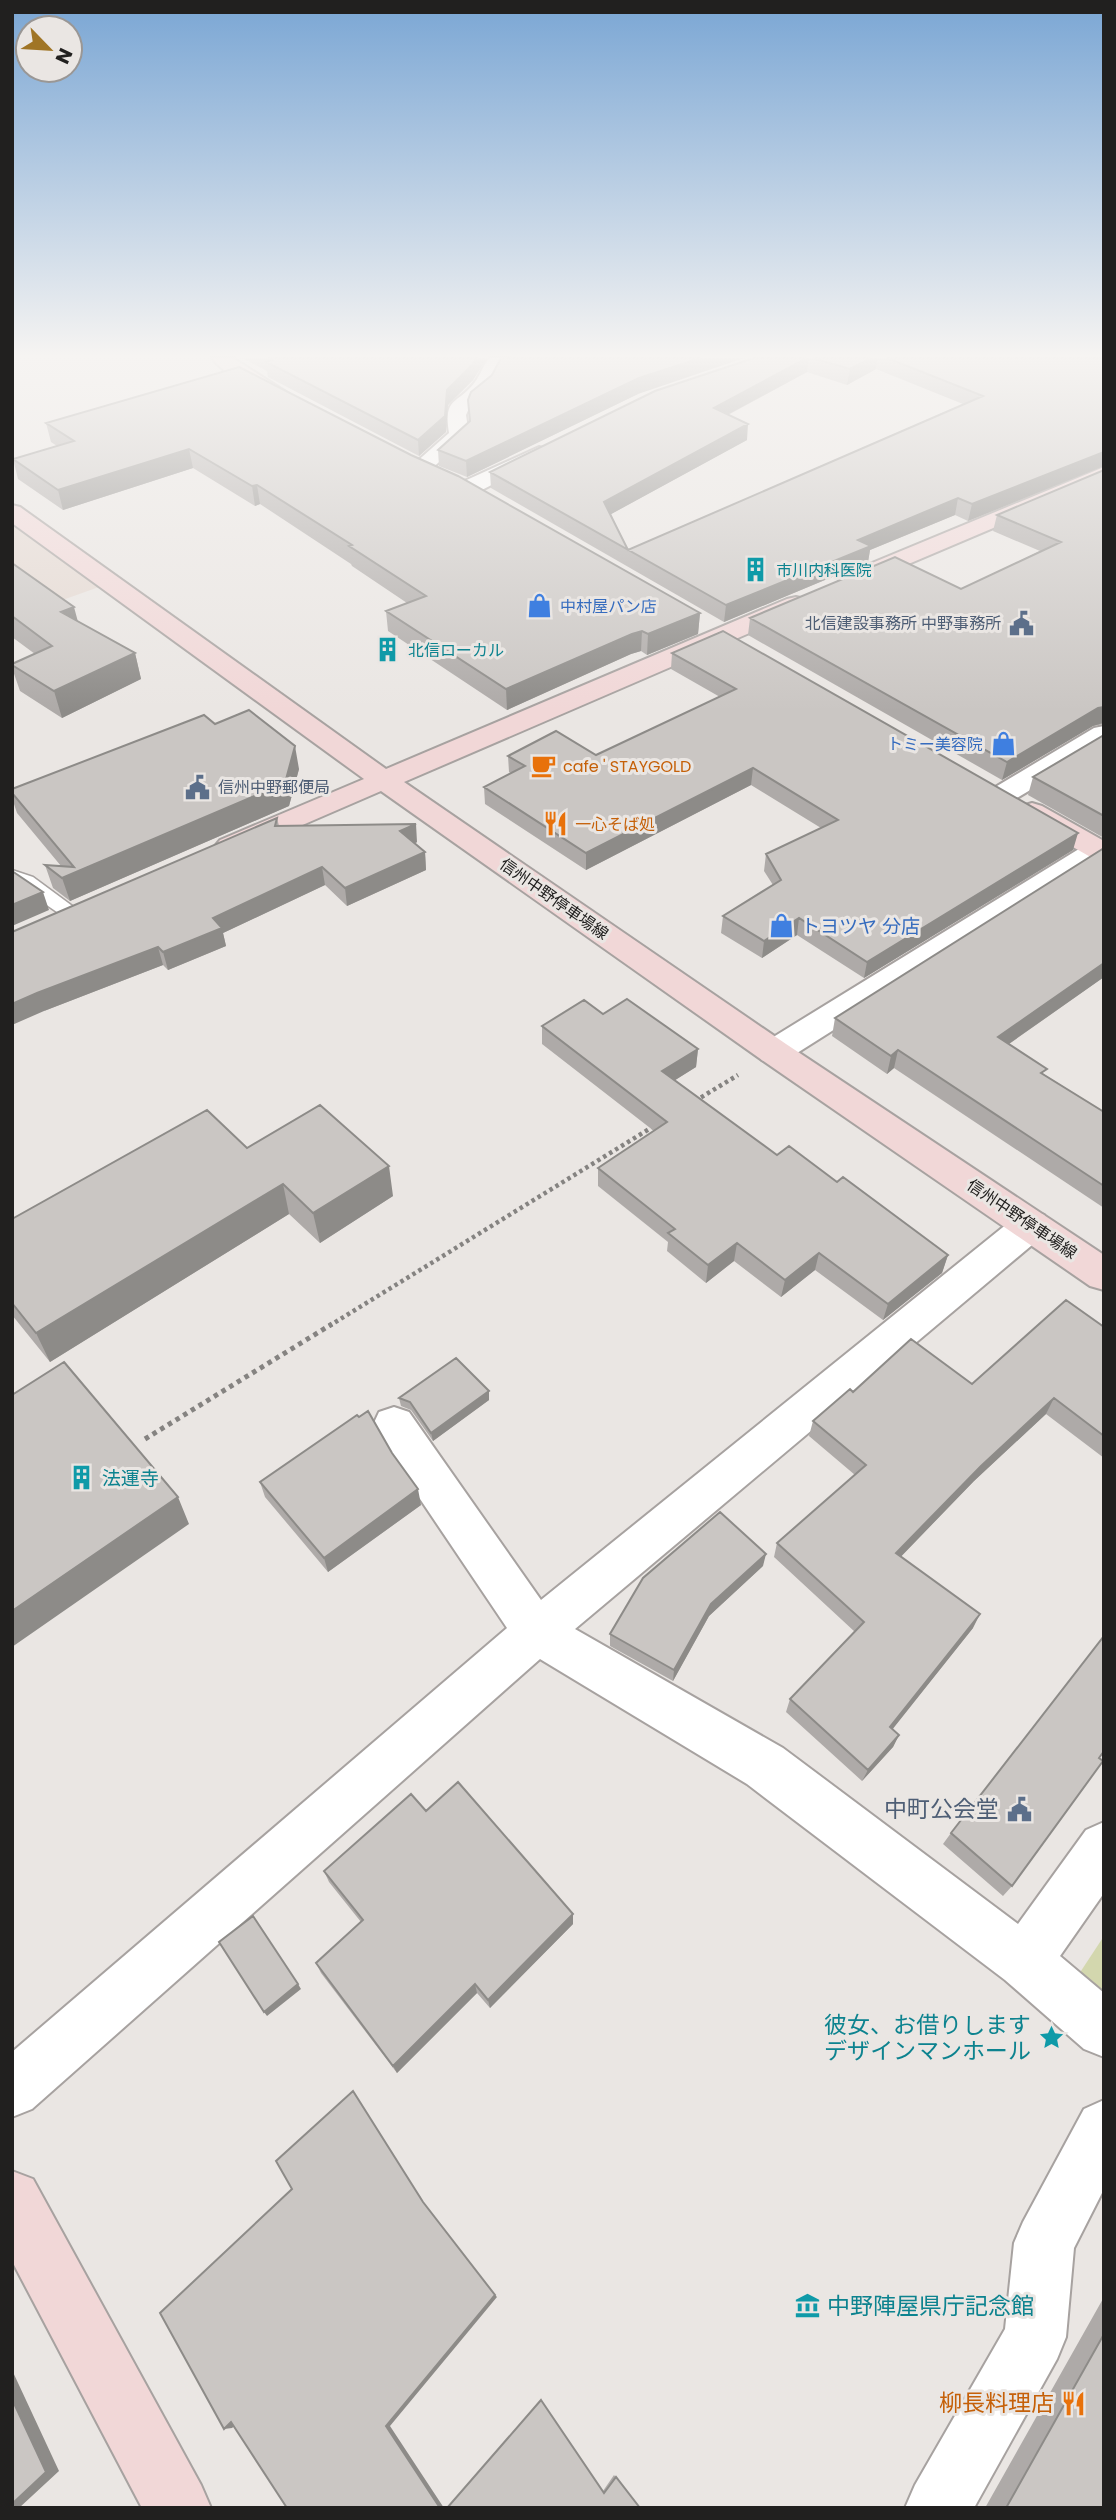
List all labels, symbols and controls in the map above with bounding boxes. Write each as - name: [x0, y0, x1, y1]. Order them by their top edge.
- north arrow: [14, 14, 84, 84]
- text: N: [49, 44, 79, 68]
- building icon: 市川内科医院: [742, 556, 770, 584]
- place label: 市川内科医院: [776, 559, 872, 582]
- shop icon: 中村屋パン店: [526, 592, 554, 620]
- place label: 中村屋パン店: [560, 595, 657, 618]
- public building icon: 北信建設事務所 中野事務所: [1007, 609, 1035, 637]
- place label: 北信建設事務所 中野事務所: [805, 612, 1001, 635]
- building icon: 北信ローカル: [374, 636, 402, 664]
- place label: 北信ローカル: [408, 639, 504, 662]
- shop icon: トミー美容院: [989, 730, 1017, 758]
- place label: トミー美容院: [887, 733, 983, 756]
- cafe icon: cafe ' STAYGOLD: [529, 752, 557, 780]
- place label: cafe ' STAYGOLD: [563, 755, 691, 778]
- public building icon: 信州中野郵便局: [184, 773, 212, 801]
- place label: 信州中野郵便局: [218, 776, 330, 799]
- restaurant icon: 一心そば処: [541, 810, 569, 838]
- place label: 一心そば処: [575, 813, 655, 836]
- street label: 信州中野停車場線: [495, 853, 613, 945]
- shop icon: トヨツヤ 分店: [767, 912, 795, 940]
- place label: トヨツヤ 分店: [801, 913, 920, 940]
- street label: 信州中野停車場線: [963, 1174, 1081, 1264]
- building icon: 法運寺: [68, 1464, 96, 1492]
- place label: 法運寺: [102, 1465, 159, 1492]
- place label: 中町公会堂: [884, 1793, 999, 1825]
- public building icon: 中町公会堂: [1005, 1795, 1033, 1823]
- place label: 彼女、お借りします デザインマンホール: [824, 2009, 1031, 2067]
- place icon: 彼女、お借りします デザインマンホール: [1037, 2024, 1065, 2052]
- place label: 中野陣屋県庁記念館: [827, 2290, 1034, 2322]
- museum icon: 中野陣屋県庁記念館: [793, 2292, 821, 2320]
- place label: 柳長料理店: [939, 2387, 1054, 2419]
- restaurant icon: 柳長料理店: [1060, 2389, 1088, 2417]

